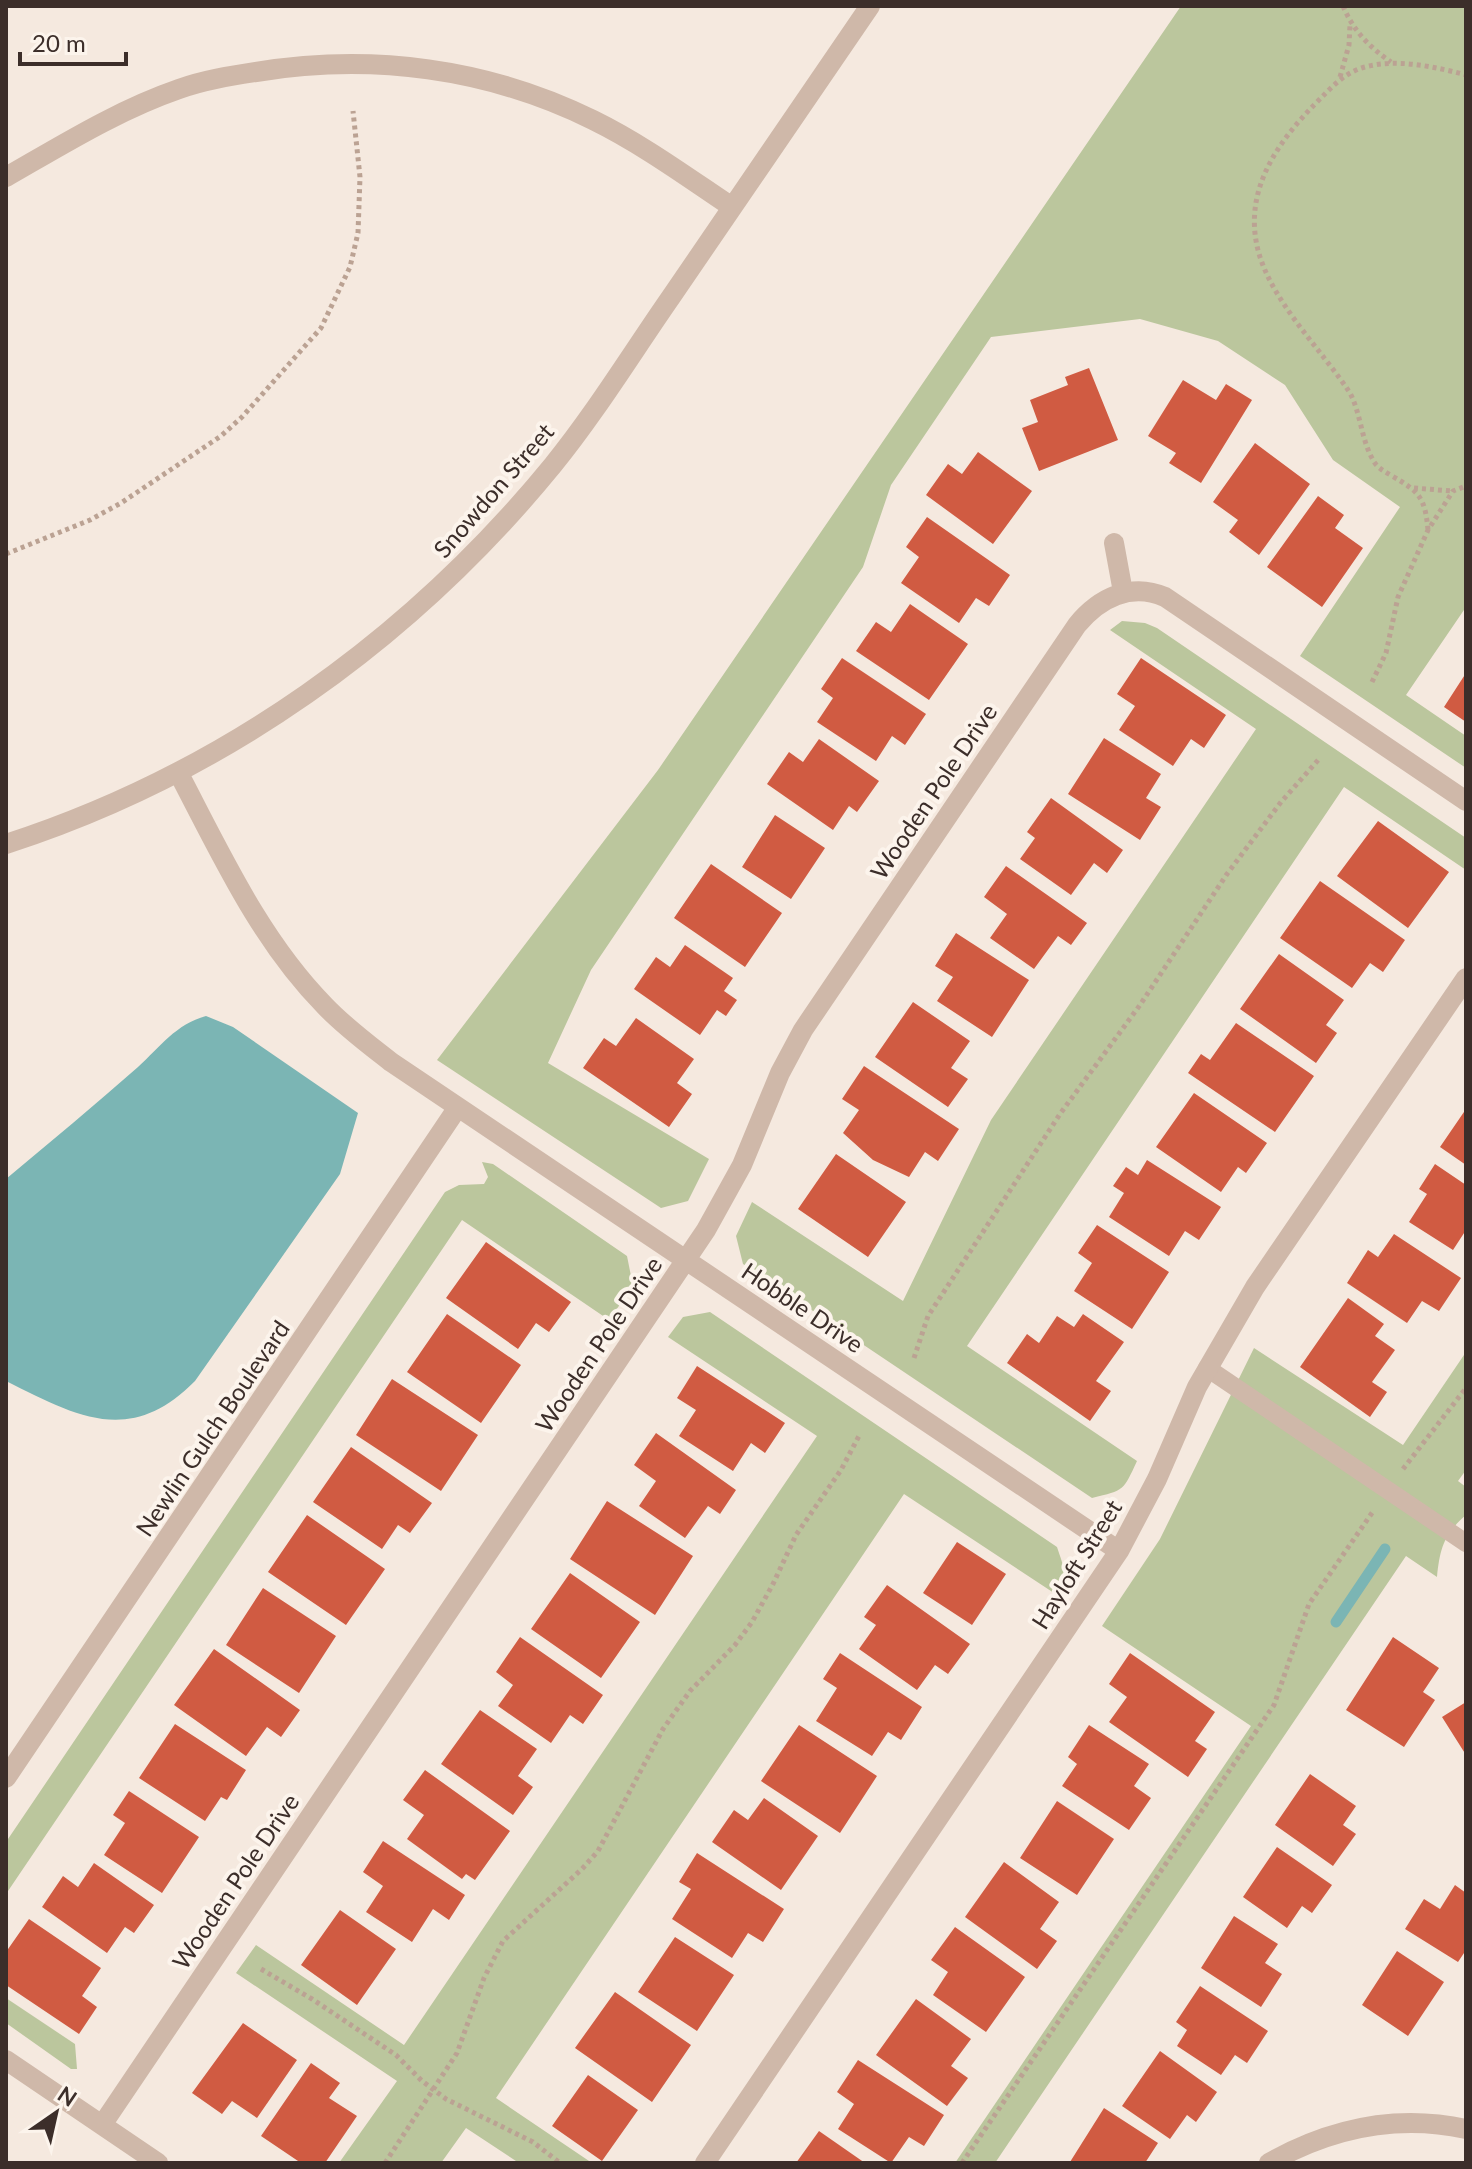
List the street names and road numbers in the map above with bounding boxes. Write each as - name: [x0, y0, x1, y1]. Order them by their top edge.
- street label: Snowdon Street: [427, 417, 559, 563]
- street label: Wooden Pole Drive: [864, 698, 1002, 884]
- street label: Wooden Pole Drive: [529, 1251, 667, 1437]
- street label: Hobble Drive: [737, 1256, 869, 1358]
- street label: Newlin Gulch Boulevard: [129, 1315, 295, 1541]
- street label: Hayloft Street: [1025, 1494, 1127, 1634]
- street label: Wooden Pole Drive: [166, 1788, 304, 1974]

